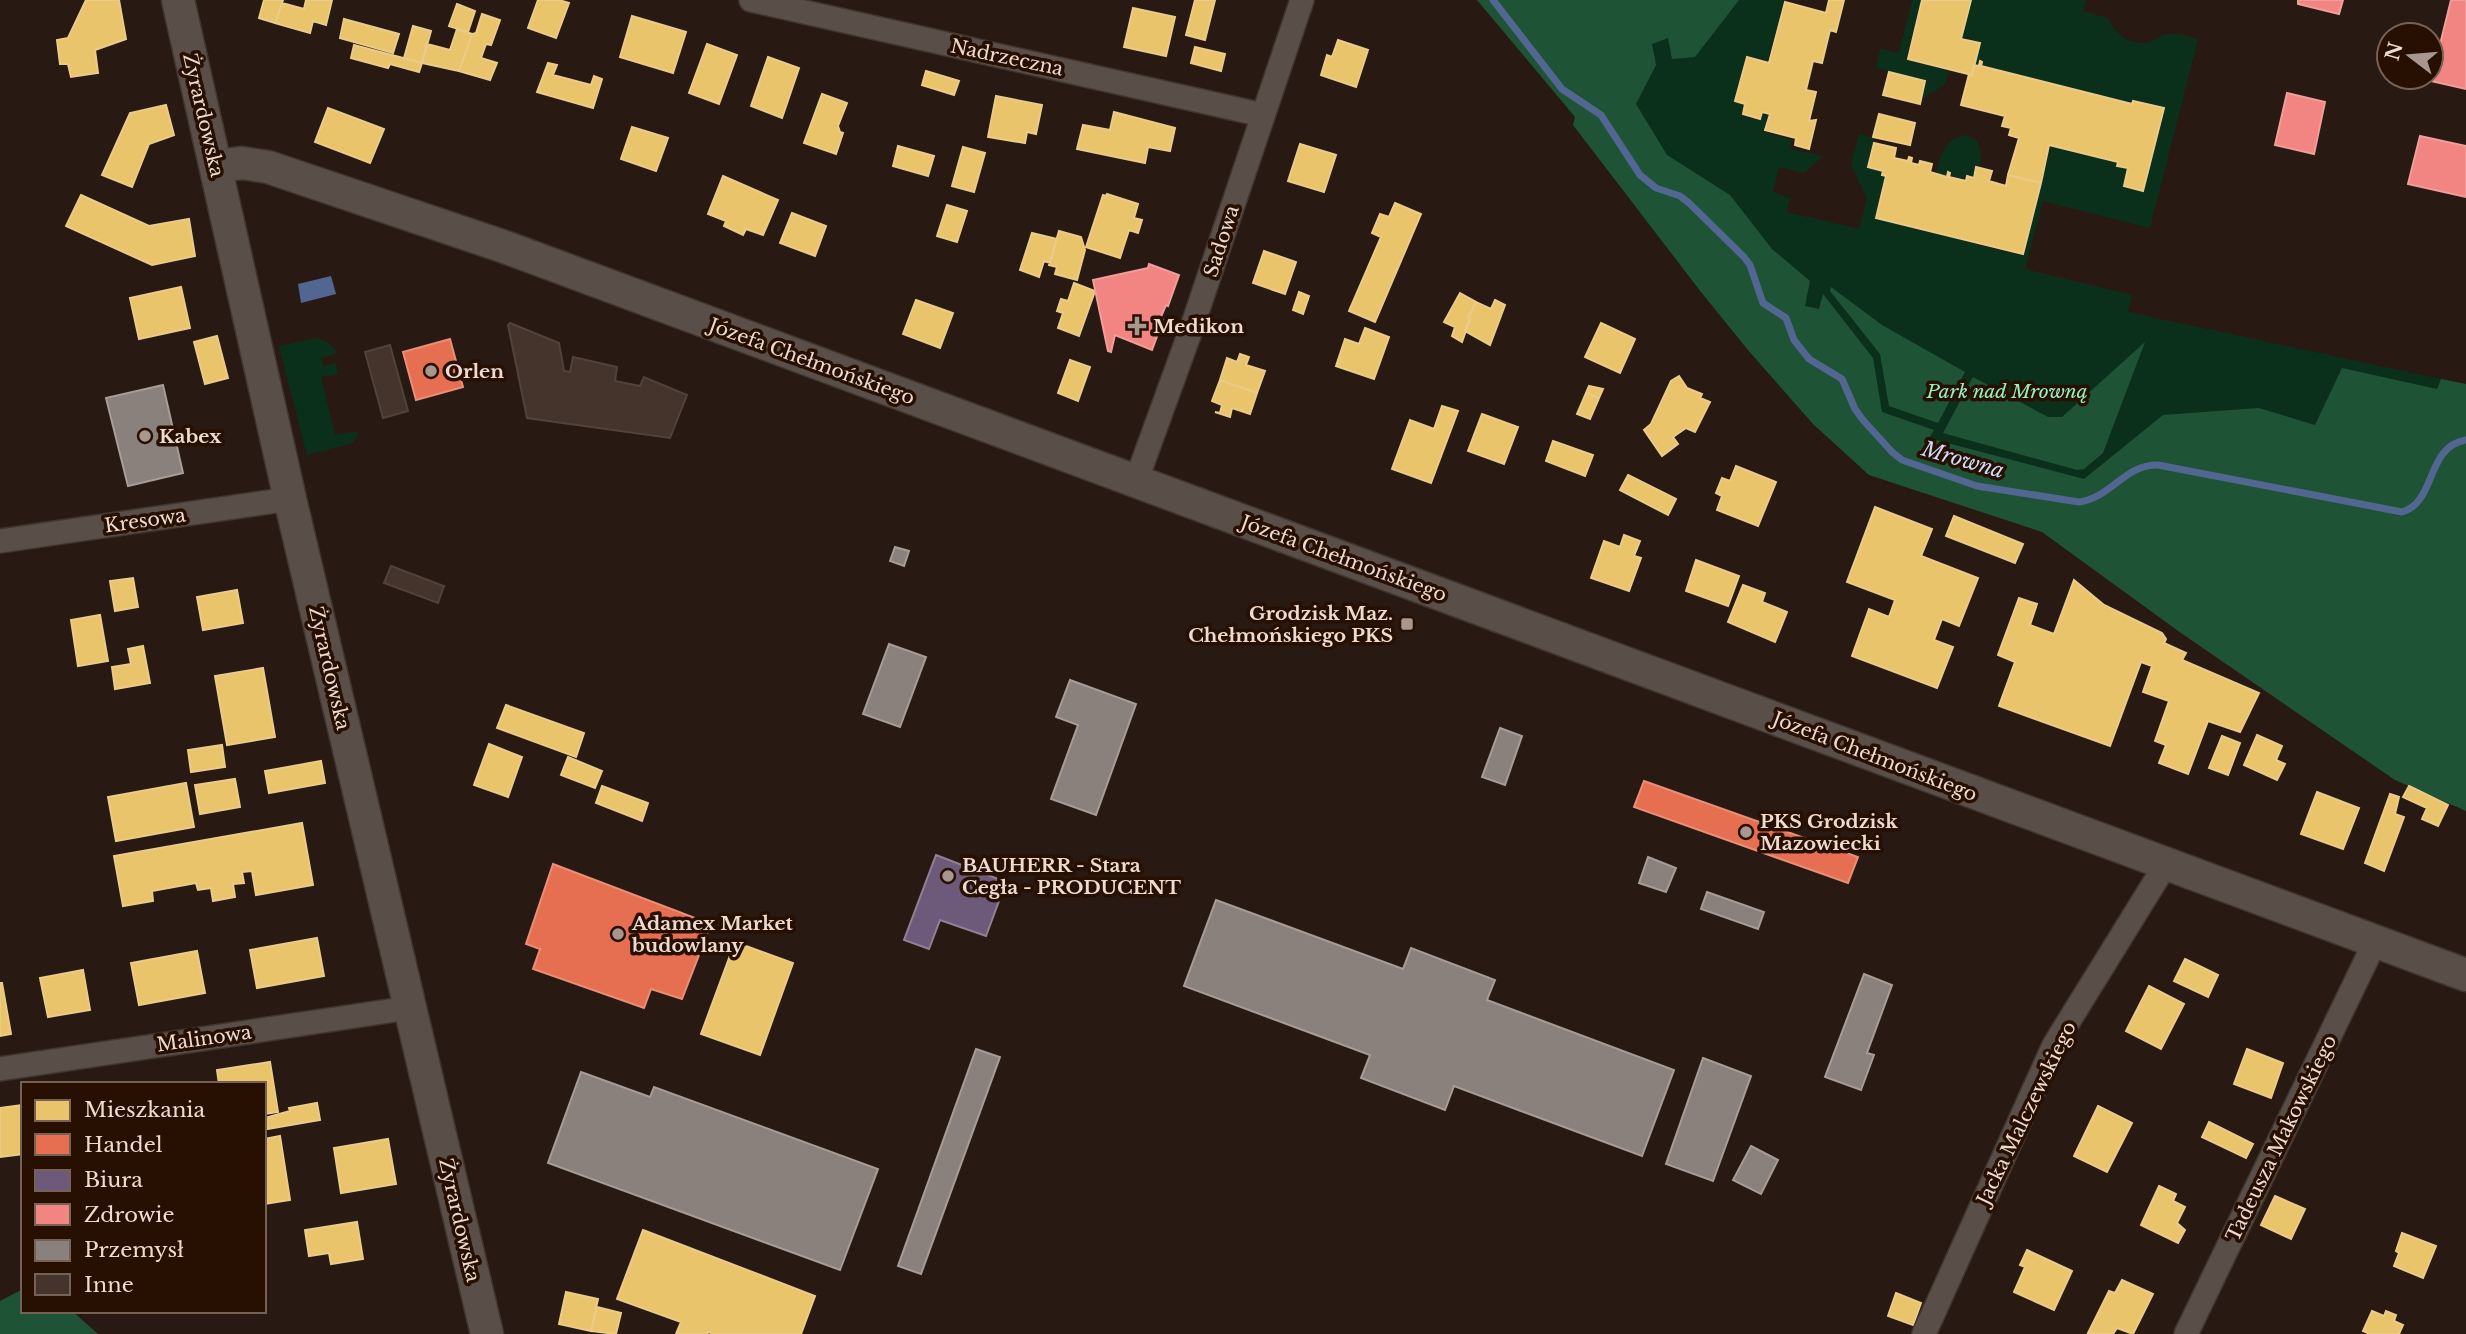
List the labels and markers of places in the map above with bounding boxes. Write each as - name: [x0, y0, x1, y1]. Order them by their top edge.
- place label: Medikon: [1153, 315, 1244, 338]
- marker: Medikon: [1127, 316, 1147, 336]
- place label: Orlen: [445, 360, 504, 383]
- marker: Orlen: [423, 363, 439, 379]
- place label: Kabex: [159, 425, 222, 448]
- marker: Kabex: [137, 428, 153, 444]
- place label: Grodzisk Maz. Chełmońskiego PKS: [1188, 602, 1393, 647]
- marker: Grodzisk Maz. Chełmońskiego PKS: [1399, 616, 1415, 632]
- place label: PKS Grodzisk Mazowiecki: [1760, 810, 1898, 855]
- marker: PKS Grodzisk Mazowiecki: [1738, 824, 1754, 840]
- place label: BAUHERR - Stara Cegła - PRODUCENT: [962, 854, 1181, 899]
- marker: BAUHERR - Stara Cegła - PRODUCENT: [940, 868, 956, 884]
- place label: Adamex Market budowlany: [631, 912, 794, 957]
- marker: Adamex Market budowlany: [610, 926, 626, 942]

